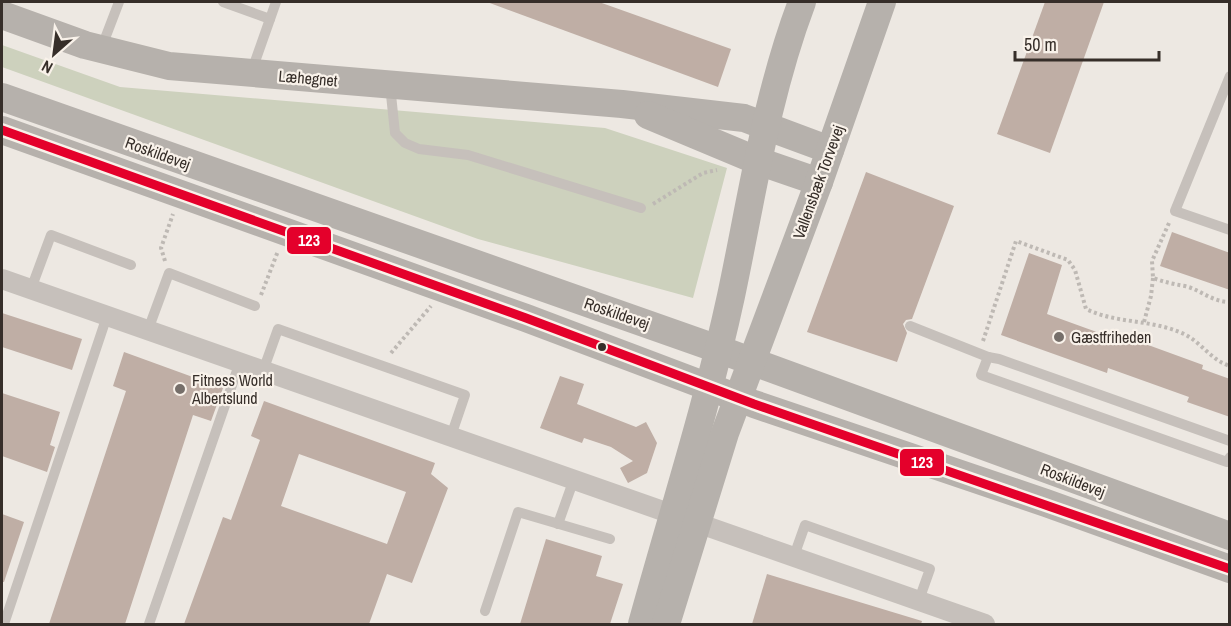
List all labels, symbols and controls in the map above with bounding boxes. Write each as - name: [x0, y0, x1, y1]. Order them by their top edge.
- north arrow: [24, 24, 84, 84]
- scale bar: [1015, 24, 1159, 62]
- text: 50 m: [1024, 32, 1057, 57]
- text: N: [38, 55, 56, 79]
- street label: Læhegnet: [278, 64, 339, 92]
- street label: Vallensbæk Torvevej: [787, 122, 849, 242]
- street label: Roskildevej: [122, 131, 194, 175]
- line badge: 123: [286, 226, 332, 255]
- text: 123: [298, 229, 320, 251]
- street label: Roskildevej: [581, 292, 653, 334]
- place label: Gæstfriheden: [1071, 326, 1151, 348]
- marker: Gæstfriheden: [1052, 330, 1066, 344]
- unlabelled marker: [596, 341, 608, 353]
- place label: Fitness World Albertslund: [191, 369, 273, 409]
- marker: Fitness World Albertslund: [173, 382, 187, 396]
- line badge: 123: [899, 448, 945, 477]
- text: 123: [911, 451, 933, 473]
- street label: Roskildevej: [1037, 458, 1109, 502]

